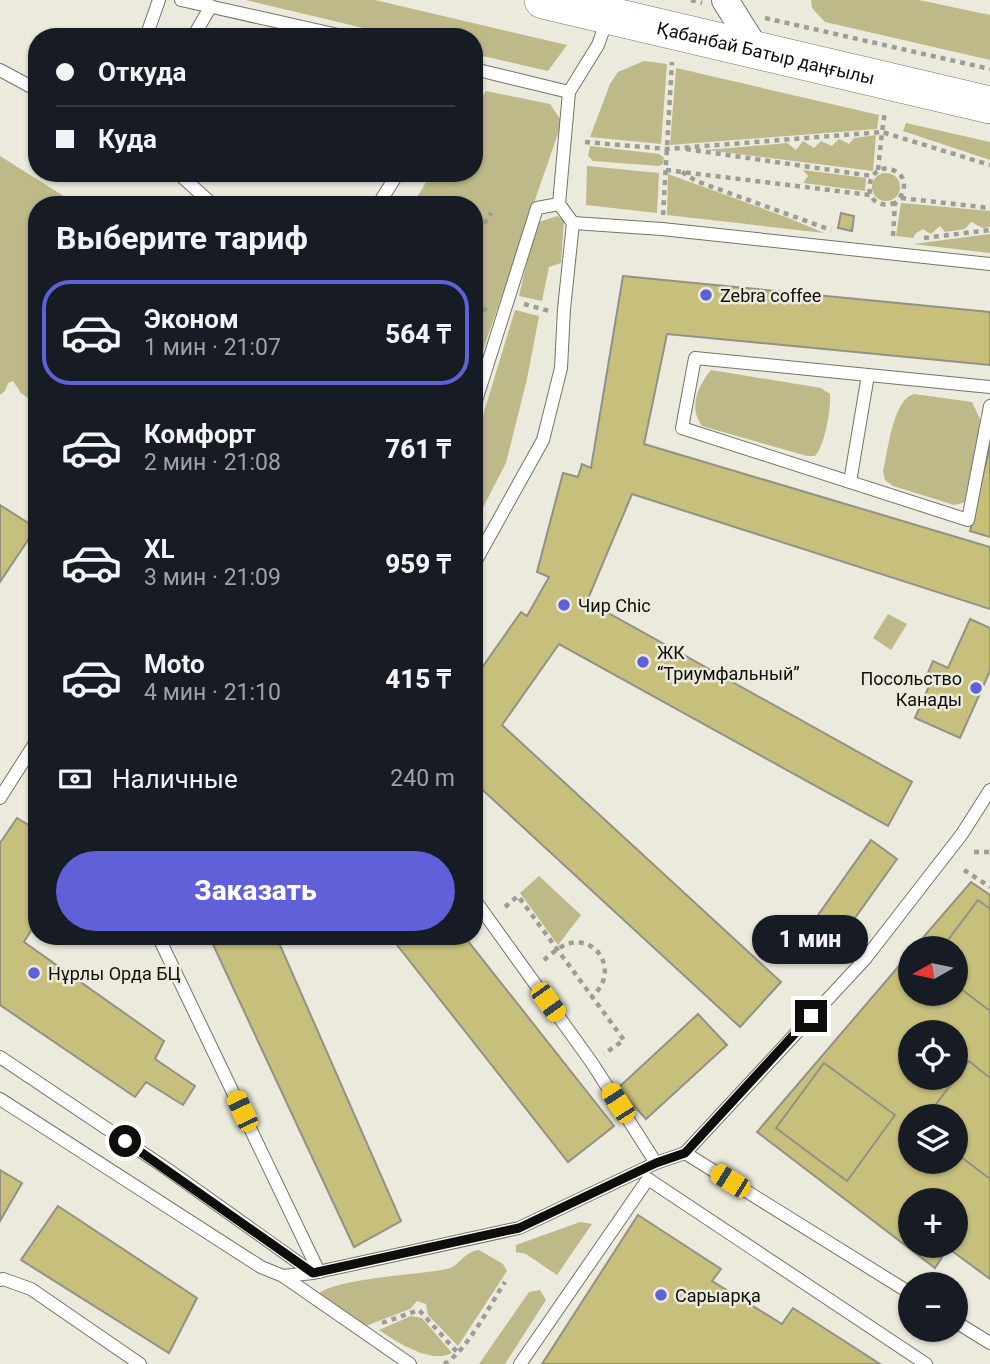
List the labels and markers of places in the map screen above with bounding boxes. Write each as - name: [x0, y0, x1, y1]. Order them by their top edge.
- place label: Zebra coffee: [720, 285, 821, 306]
- marker: Zebra coffee: [698, 287, 714, 303]
- place label: Чир Chic: [578, 595, 651, 616]
- marker: Чир Chic: [556, 597, 572, 613]
- place label: ЖК “Триумфальный”: [657, 642, 800, 684]
- marker: ЖК “Триумфальный”: [635, 654, 651, 670]
- place label: Посольство Канады: [861, 668, 962, 710]
- marker: Посольство Канады: [968, 680, 984, 696]
- place label: Нұрлы Орда БЦ: [48, 963, 181, 984]
- marker: Нұрлы Орда БЦ: [26, 965, 42, 981]
- place label: Сарыарқа: [675, 1285, 761, 1306]
- marker: Сарыарқа: [653, 1287, 669, 1303]

